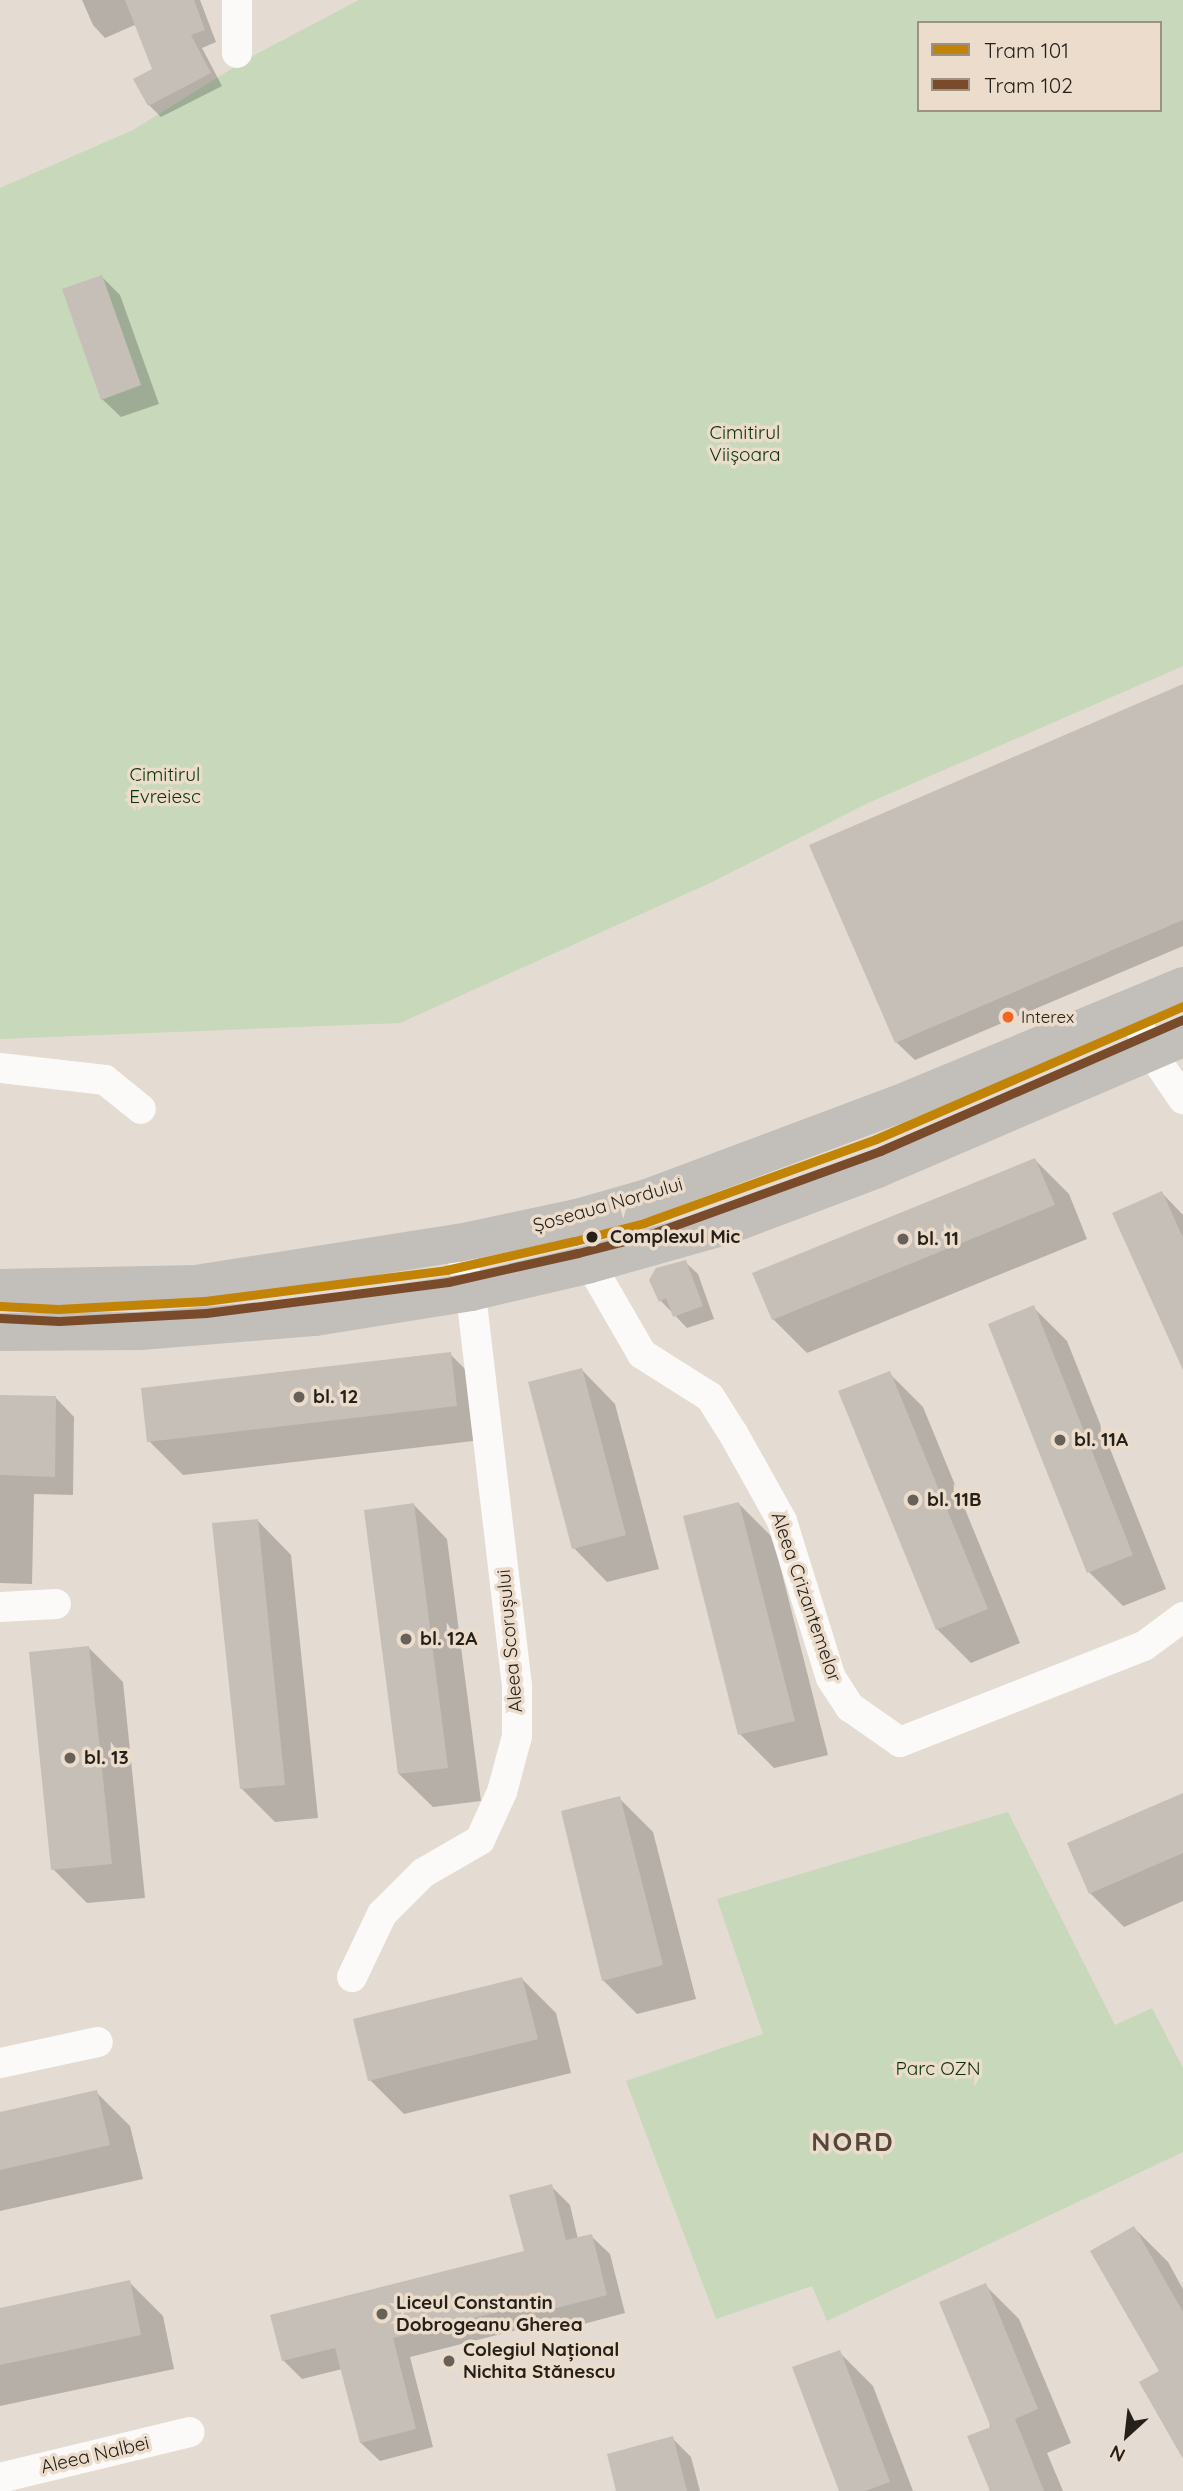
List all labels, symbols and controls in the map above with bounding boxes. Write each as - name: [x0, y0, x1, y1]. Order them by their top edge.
- legend: [917, 21, 1162, 112]
- text: Tram 101: [984, 37, 1069, 63]
- text: Tram 102: [984, 72, 1073, 98]
- park label: Cimitirul Viișoara: [709, 422, 781, 466]
- park label: Cimitirul Evreiesc: [129, 764, 201, 808]
- place label: Interex: [1021, 1007, 1074, 1027]
- marker: Interex: [1001, 1010, 1015, 1024]
- street label: Șoseaua Nordului: [531, 1173, 685, 1237]
- marker: Complexul Mic: [581, 1226, 603, 1248]
- place label: Complexul Mic: [610, 1226, 740, 1248]
- place label: bl. 11: [917, 1228, 959, 1250]
- marker: bl. 11: [895, 1231, 911, 1247]
- place label: bl. 12: [313, 1386, 358, 1408]
- marker: bl. 12: [291, 1389, 307, 1405]
- place label: bl. 11A: [1074, 1429, 1128, 1451]
- marker: bl. 11A: [1052, 1432, 1068, 1448]
- place label: bl. 11B: [927, 1489, 981, 1511]
- marker: bl. 11B: [905, 1492, 921, 1508]
- street label: Aleea Crizantemelor: [766, 1509, 846, 1685]
- street label: Aleea Scorușului: [492, 1568, 528, 1714]
- place label: bl. 12A: [420, 1628, 477, 1650]
- marker: bl. 12A: [398, 1631, 414, 1647]
- place label: bl. 13: [84, 1747, 129, 1769]
- marker: bl. 13: [62, 1750, 78, 1766]
- park label: Parc OZN: [895, 2058, 981, 2080]
- district label: NORD: [812, 2126, 894, 2158]
- place label: Liceul Constantin Dobrogeanu Gherea: [396, 2292, 583, 2336]
- marker: Liceul Constantin Dobrogeanu Gherea: [374, 2306, 390, 2322]
- place label: Colegiul Național Nichita Stănescu: [463, 2339, 619, 2383]
- marker: Colegiul Național Nichita Stănescu: [441, 2353, 457, 2369]
- north arrow: [1092, 2400, 1162, 2470]
- street label: Aleea Nalbei: [38, 2431, 152, 2479]
- text: N: [1106, 2440, 1129, 2468]

